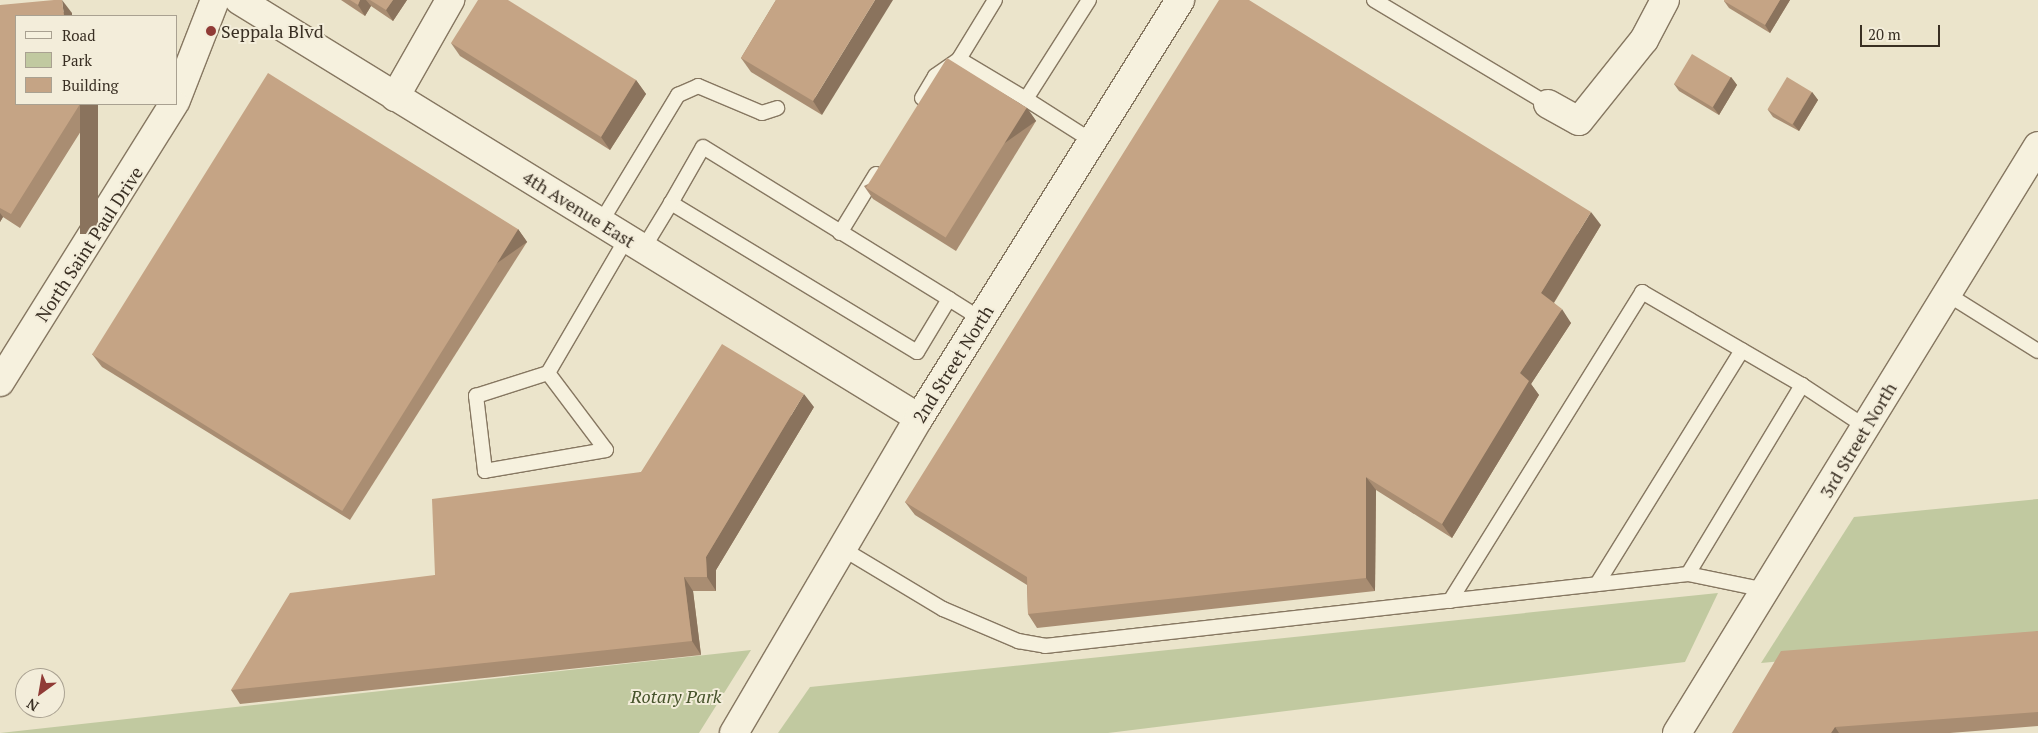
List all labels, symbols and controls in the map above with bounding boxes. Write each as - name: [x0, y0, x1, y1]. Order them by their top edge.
- legend: [15, 15, 178, 105]
- scale bar: [1863, 15, 1943, 47]
- place label: Seppala Blvd: [221, 20, 324, 42]
- text: 20 m: [1868, 24, 1901, 44]
- text: Road: [62, 25, 95, 45]
- marker: Seppala Blvd: [205, 25, 217, 37]
- text: Park: [62, 50, 92, 70]
- text: Building: [62, 75, 119, 95]
- street label: North Saint Paul Drive: [31, 162, 147, 326]
- street label: 4th Avenue East: [519, 166, 639, 252]
- street label: 2nd Street North: [908, 301, 998, 427]
- street label: 3rd Street North: [1815, 378, 1901, 502]
- north arrow: [15, 668, 65, 718]
- park label: Rotary Park: [631, 685, 721, 707]
- text: N: [23, 694, 42, 716]

